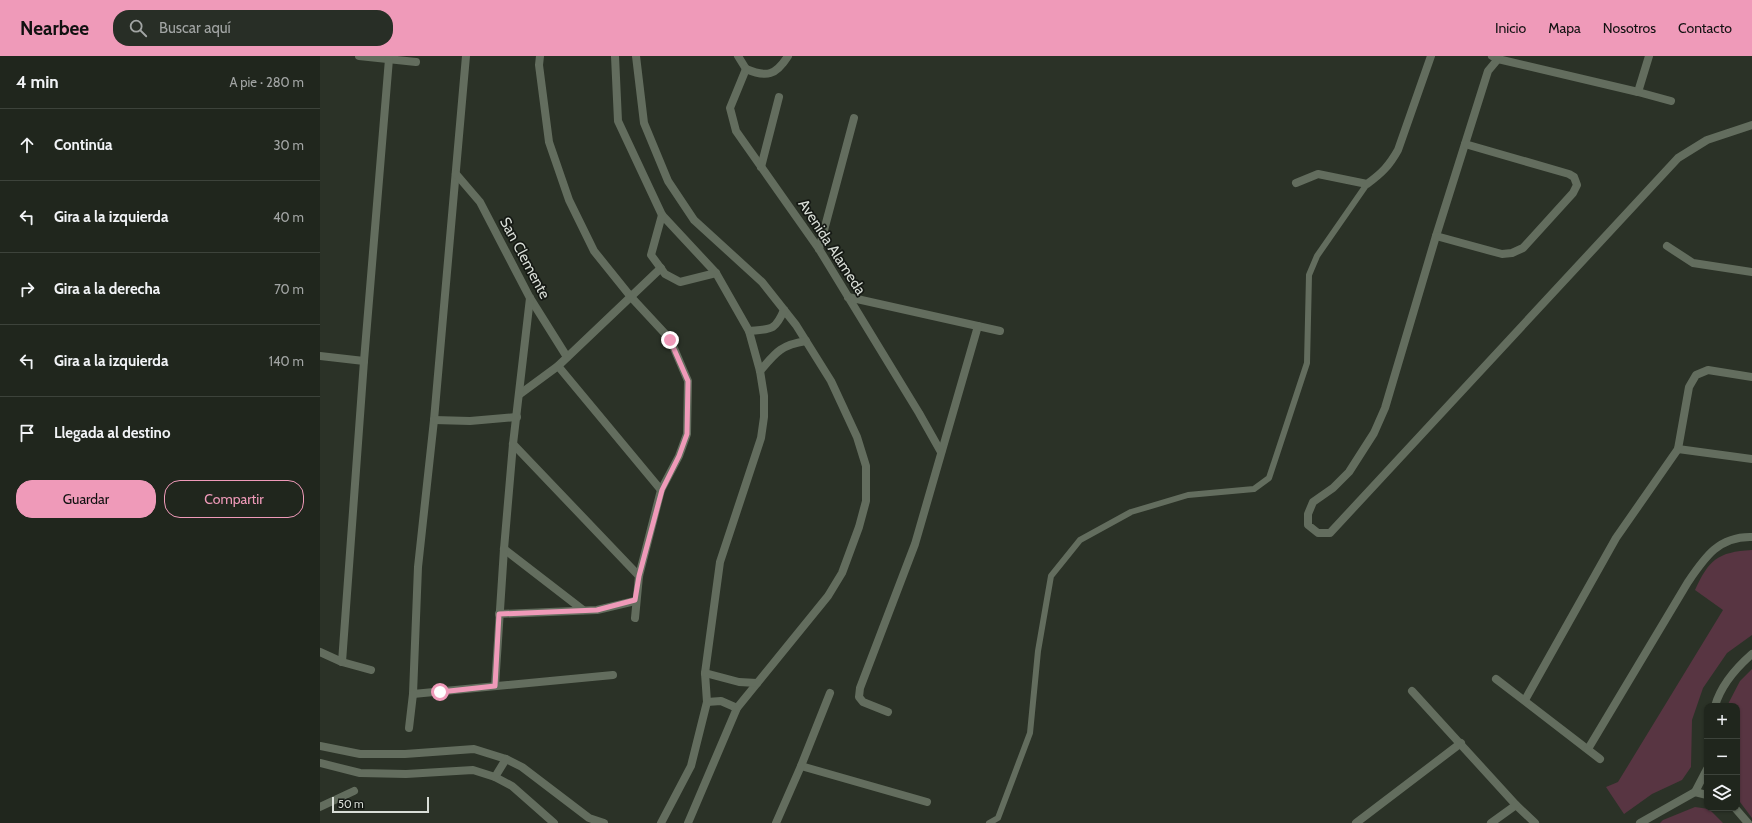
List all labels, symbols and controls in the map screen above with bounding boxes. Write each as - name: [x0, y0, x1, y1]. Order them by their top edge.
- search box: [113, 10, 393, 46]
- text: Nearbee: [20, 17, 89, 40]
- icon: search: [127, 17, 149, 39]
- text: Buscar aquí: [159, 19, 231, 37]
- text: Inicio: [1495, 19, 1526, 37]
- text: Mapa: [1548, 19, 1581, 37]
- text: Nosotros: [1603, 19, 1656, 37]
- text: Contacto: [1678, 19, 1732, 37]
- text: 4 min: [16, 72, 59, 92]
- text: A pie · 280 m: [229, 74, 304, 90]
- icon: ahead: [16, 134, 38, 156]
- text: Continúa: [54, 136, 112, 154]
- text: 30 m: [274, 137, 304, 153]
- street label: Avenida Alameda: [794, 196, 870, 299]
- icon: left: [16, 206, 38, 228]
- text: Gira a la izquierda: [54, 208, 168, 226]
- text: 40 m: [273, 209, 304, 225]
- street label: San Clemente: [496, 214, 554, 302]
- icon: right: [16, 278, 38, 300]
- text: Gira a la derecha: [54, 280, 160, 298]
- text: 70 m: [274, 281, 304, 297]
- route end: [661, 331, 679, 349]
- icon: left: [16, 350, 38, 372]
- text: Gira a la izquierda: [54, 352, 168, 370]
- text: 140 m: [269, 353, 304, 369]
- icon: arrive: [16, 422, 38, 444]
- text: Llegada al destino: [54, 424, 170, 442]
- button: Guardar: [16, 480, 156, 518]
- button: Compartir: [164, 480, 304, 518]
- route start: [431, 683, 449, 701]
- map controls: [1704, 703, 1740, 811]
- button: +: [1704, 703, 1740, 739]
- button: −: [1704, 739, 1740, 775]
- button: layers: [1704, 775, 1740, 811]
- scale bar: [332, 795, 429, 814]
- text: 50 m: [338, 797, 364, 811]

